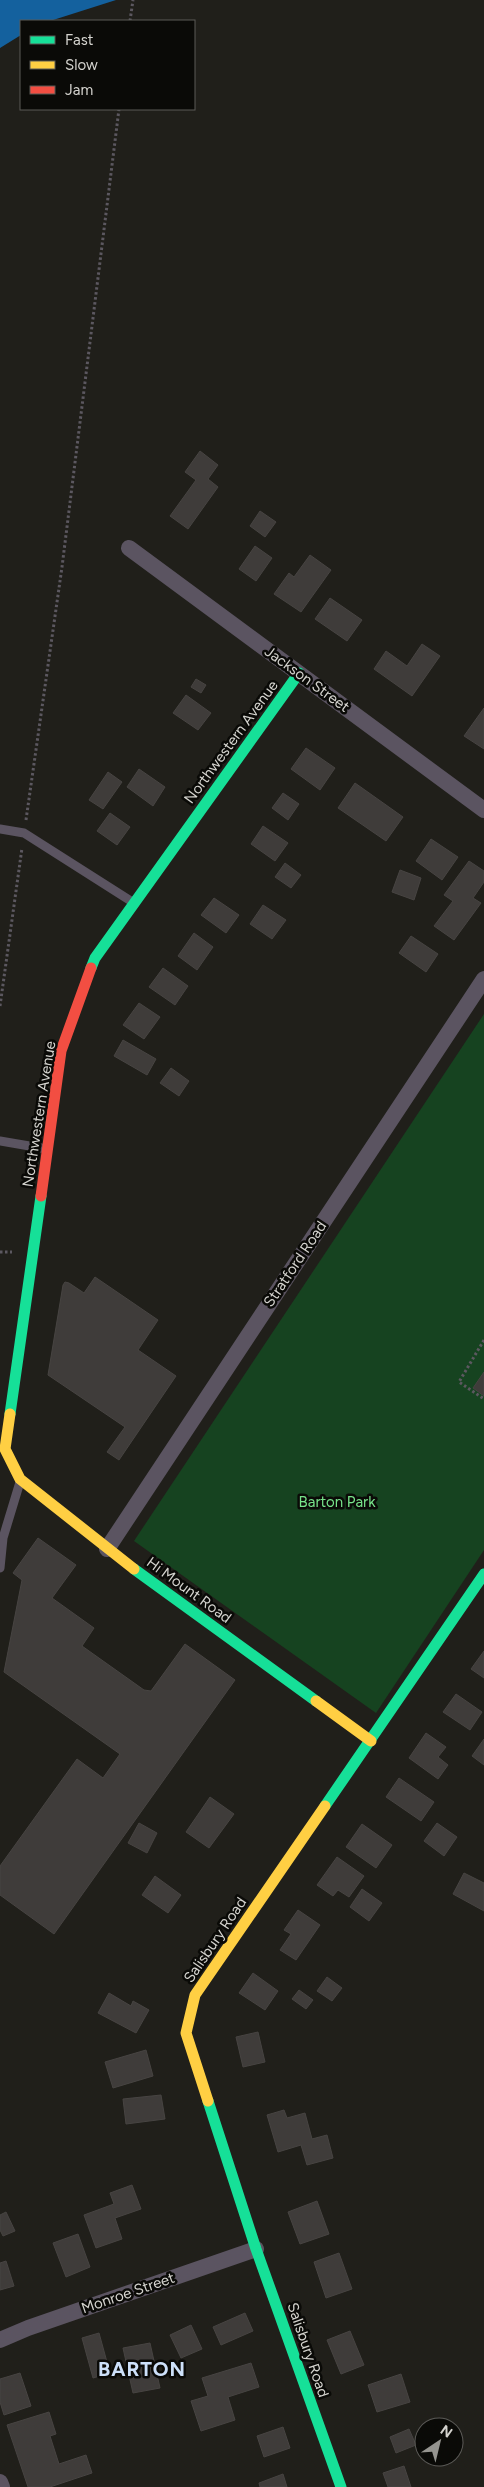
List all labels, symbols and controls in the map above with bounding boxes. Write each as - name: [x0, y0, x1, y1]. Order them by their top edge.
- legend: [20, 20, 195, 110]
- text: Fast: [65, 31, 94, 49]
- text: Slow: [65, 56, 98, 74]
- text: Jam: [65, 81, 93, 99]
- street label: Jackson Street: [261, 642, 353, 716]
- street label: Northwestern Avenue: [180, 677, 282, 807]
- street label: Northwestern Avenue: [19, 1040, 59, 1188]
- street label: Stratford Road: [260, 1218, 330, 1310]
- park label: Barton Park: [299, 1493, 376, 1511]
- street label: Hi Mount Road: [143, 1553, 235, 1627]
- street label: Salisbury Road: [180, 1894, 250, 1986]
- street label: Monroe Street: [79, 2269, 177, 2317]
- street label: Salisbury Road: [283, 2300, 333, 2400]
- district label: BARTON: [98, 2357, 186, 2381]
- north arrow: [414, 2417, 464, 2467]
- text: N: [437, 2422, 455, 2442]

